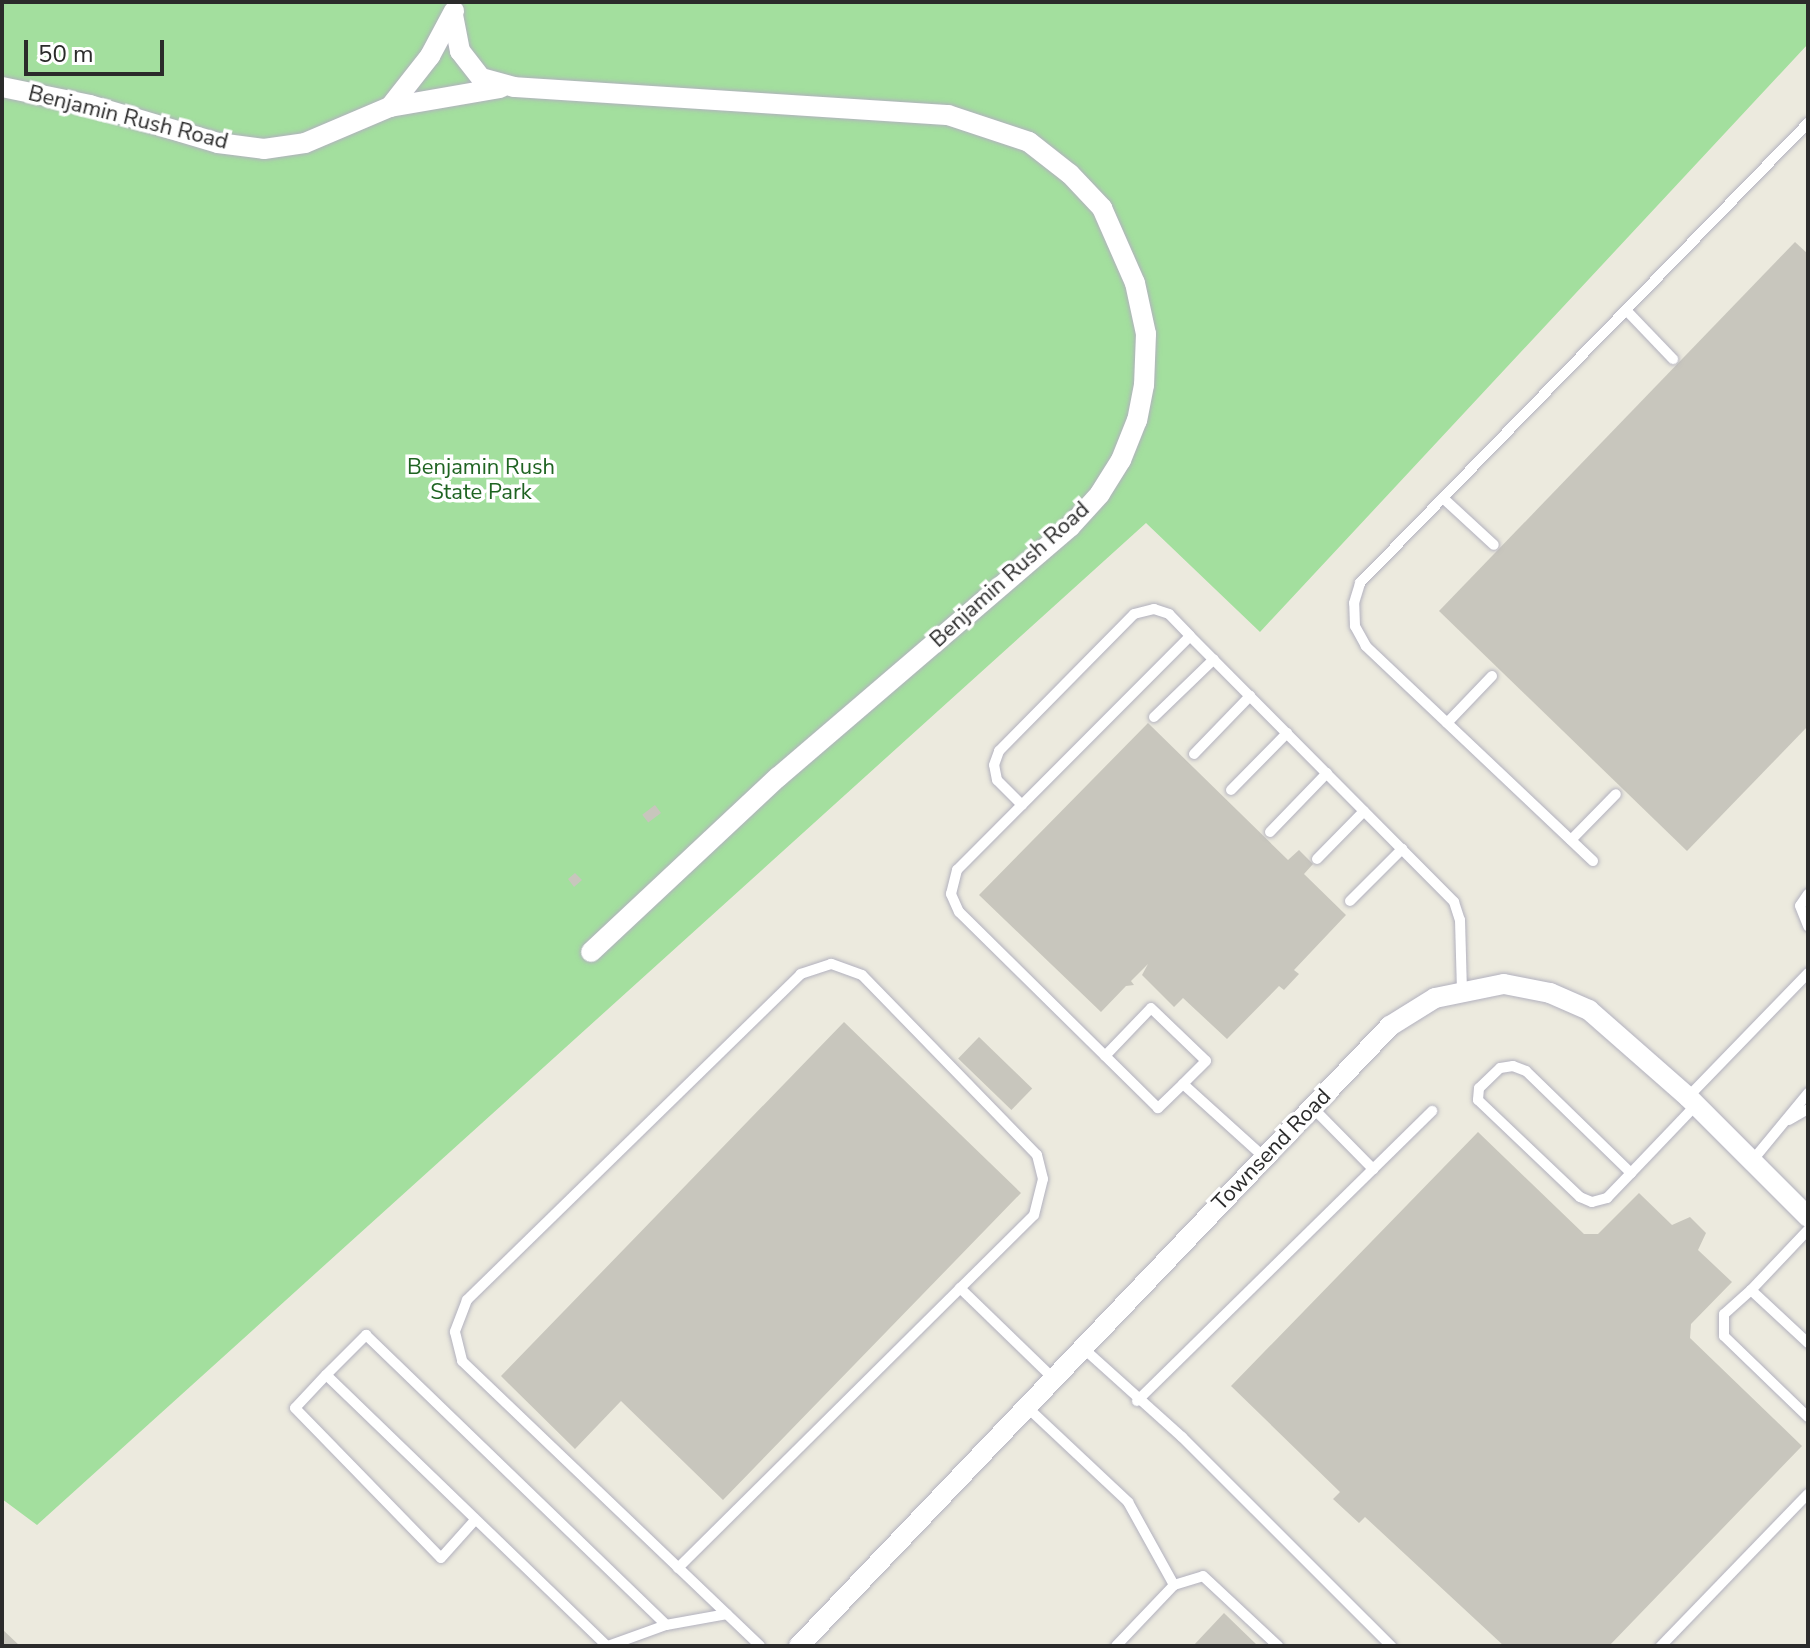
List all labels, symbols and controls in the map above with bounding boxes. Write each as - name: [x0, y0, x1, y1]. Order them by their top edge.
- scale bar: [28, 24, 168, 74]
- text: 50 m: [38, 38, 94, 70]
- street label: Benjamin Rush Road: [25, 80, 231, 156]
- park label: Benjamin Rush State Park: [407, 454, 555, 506]
- street label: Benjamin Rush Road: [925, 497, 1095, 653]
- street label: Townsend Road: [1207, 1084, 1337, 1216]

